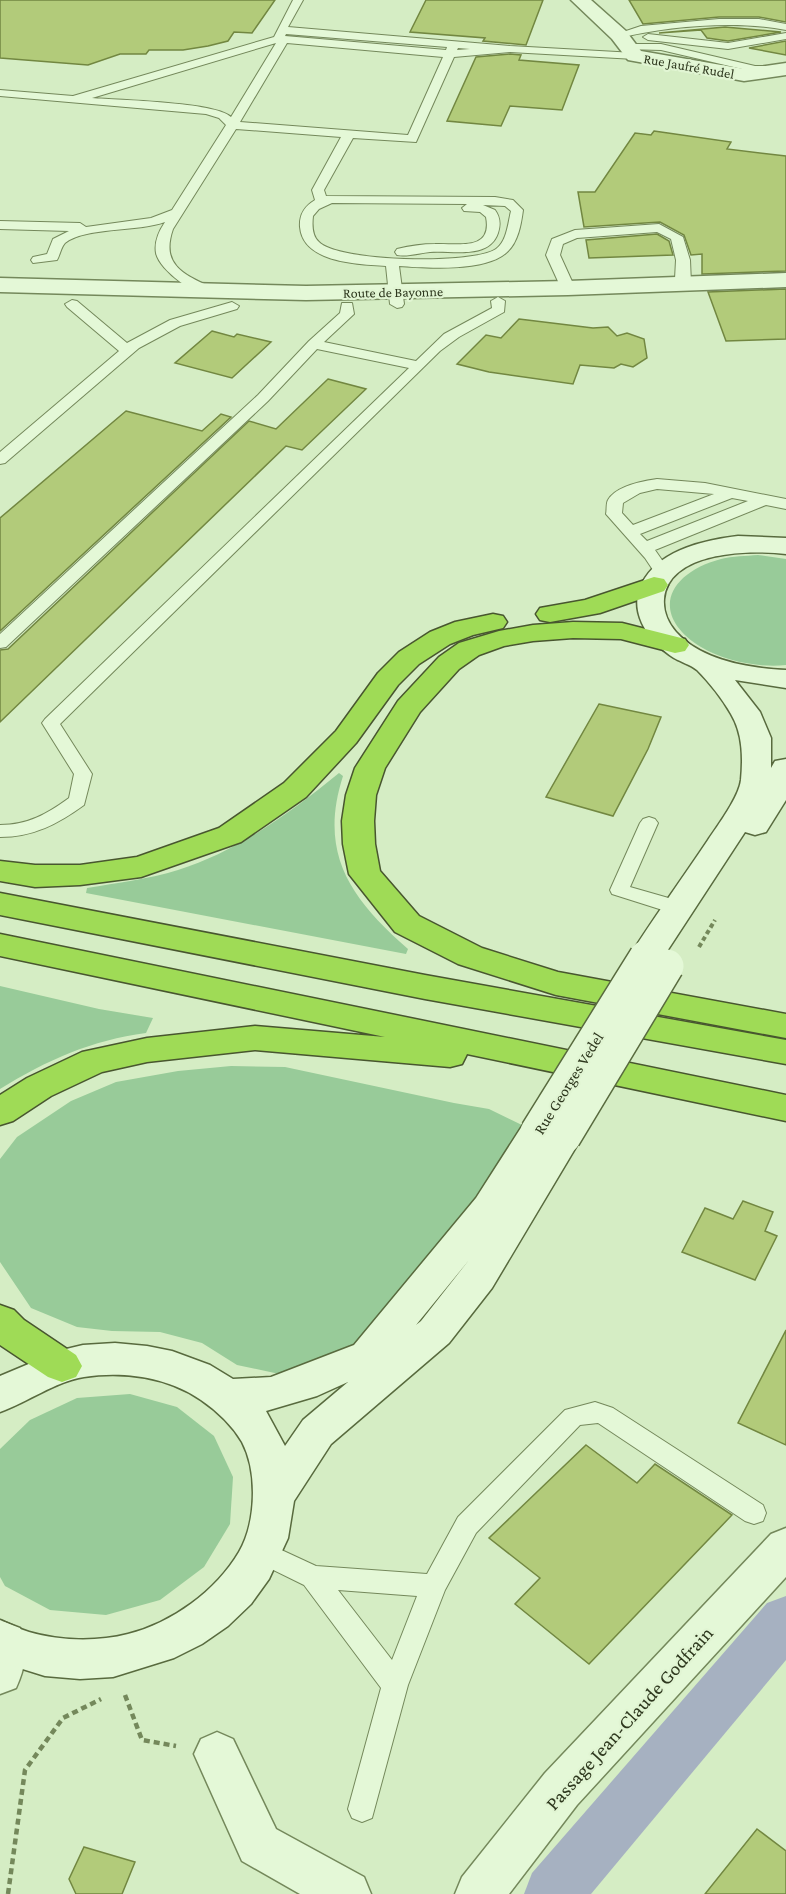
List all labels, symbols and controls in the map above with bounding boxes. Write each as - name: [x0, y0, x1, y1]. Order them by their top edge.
- street label: Rue Jaufré Rudel: [642, 50, 736, 82]
- street label: Route de Bayonne: [343, 283, 443, 301]
- street label: Rue Georges Vedel: [530, 1029, 607, 1138]
- street label: Passage Jean-Claude Godfrain: [541, 1622, 718, 1815]

